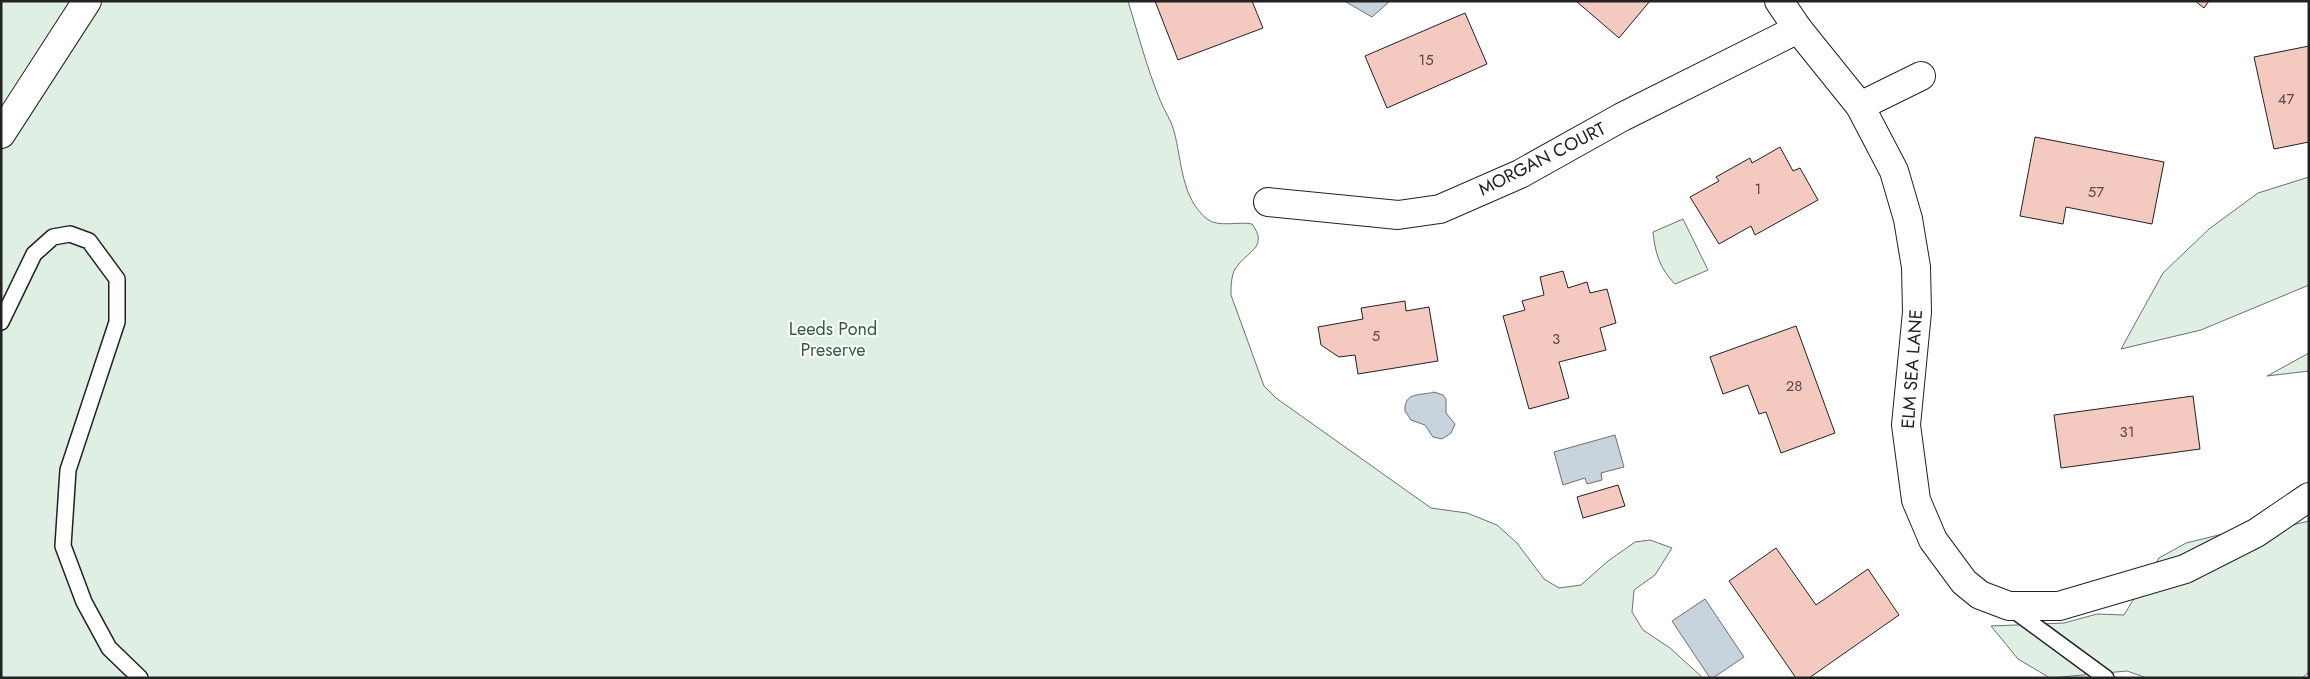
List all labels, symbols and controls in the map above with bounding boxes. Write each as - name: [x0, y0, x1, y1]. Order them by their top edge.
- house number: 15: [1418, 49, 1434, 71]
- house number: 47: [2278, 88, 2294, 110]
- street label: MORGAN COURT: [1474, 115, 1611, 202]
- house number: 1: [1755, 178, 1761, 200]
- house number: 57: [2088, 181, 2104, 203]
- street label: ELM SEA LANE: [1895, 309, 1929, 429]
- park label: Leeds Pond Preserve: [789, 316, 877, 363]
- house number: 5: [1372, 325, 1380, 347]
- house number: 3: [1552, 328, 1560, 350]
- house number: 28: [1786, 375, 1802, 397]
- house number: 31: [2120, 421, 2134, 443]

